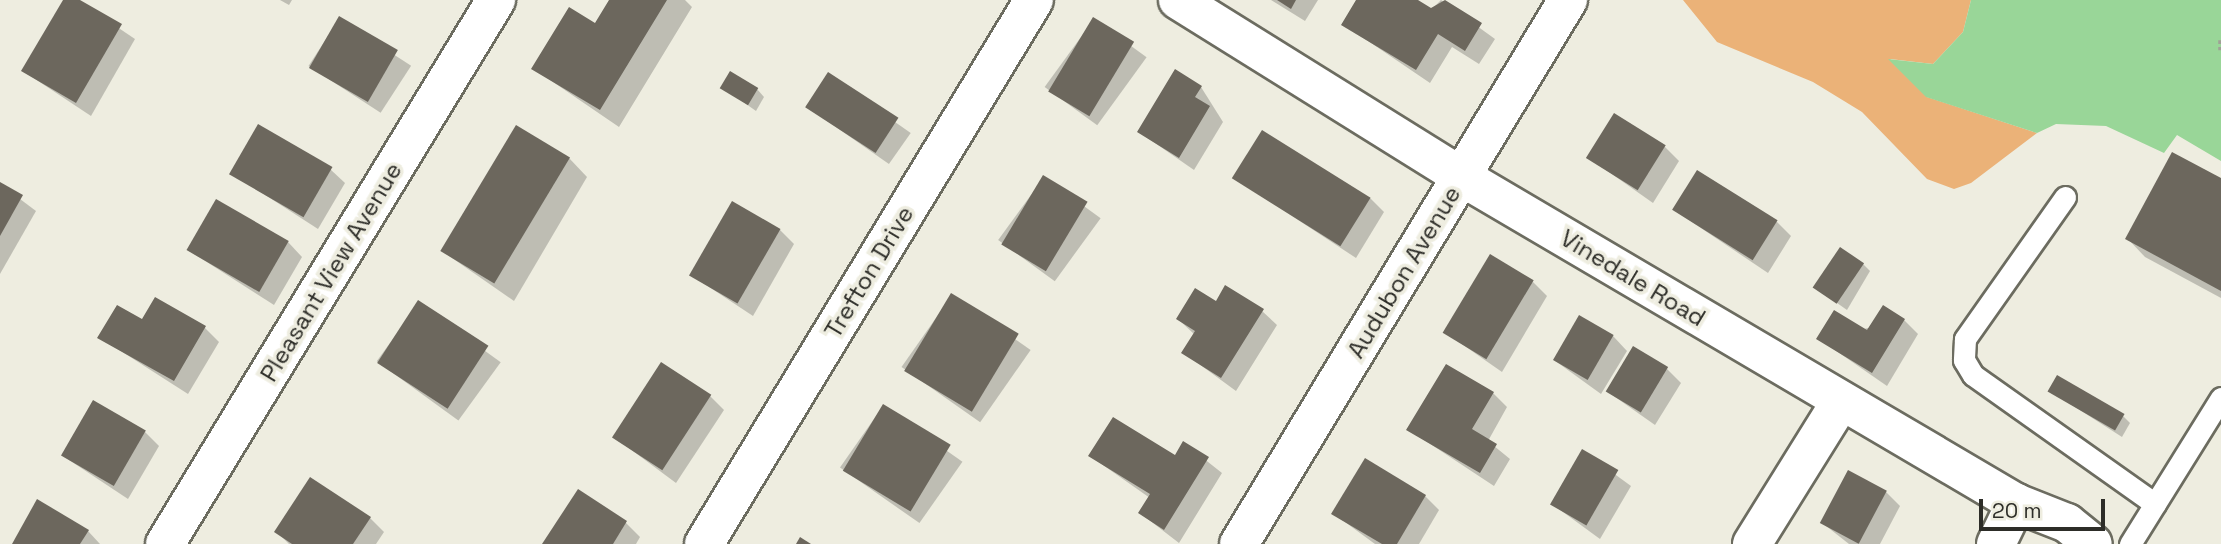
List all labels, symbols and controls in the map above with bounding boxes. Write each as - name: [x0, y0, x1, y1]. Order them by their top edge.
- street label: Pleasant View Avenue: [254, 157, 408, 387]
- street label: Audubon Avenue: [1341, 181, 1467, 363]
- street label: Trefton Drive: [818, 201, 920, 343]
- street label: Vinedale Road: [1555, 223, 1711, 333]
- scale bar: [1983, 484, 2109, 528]
- text: 20 m: [1992, 497, 2042, 524]

